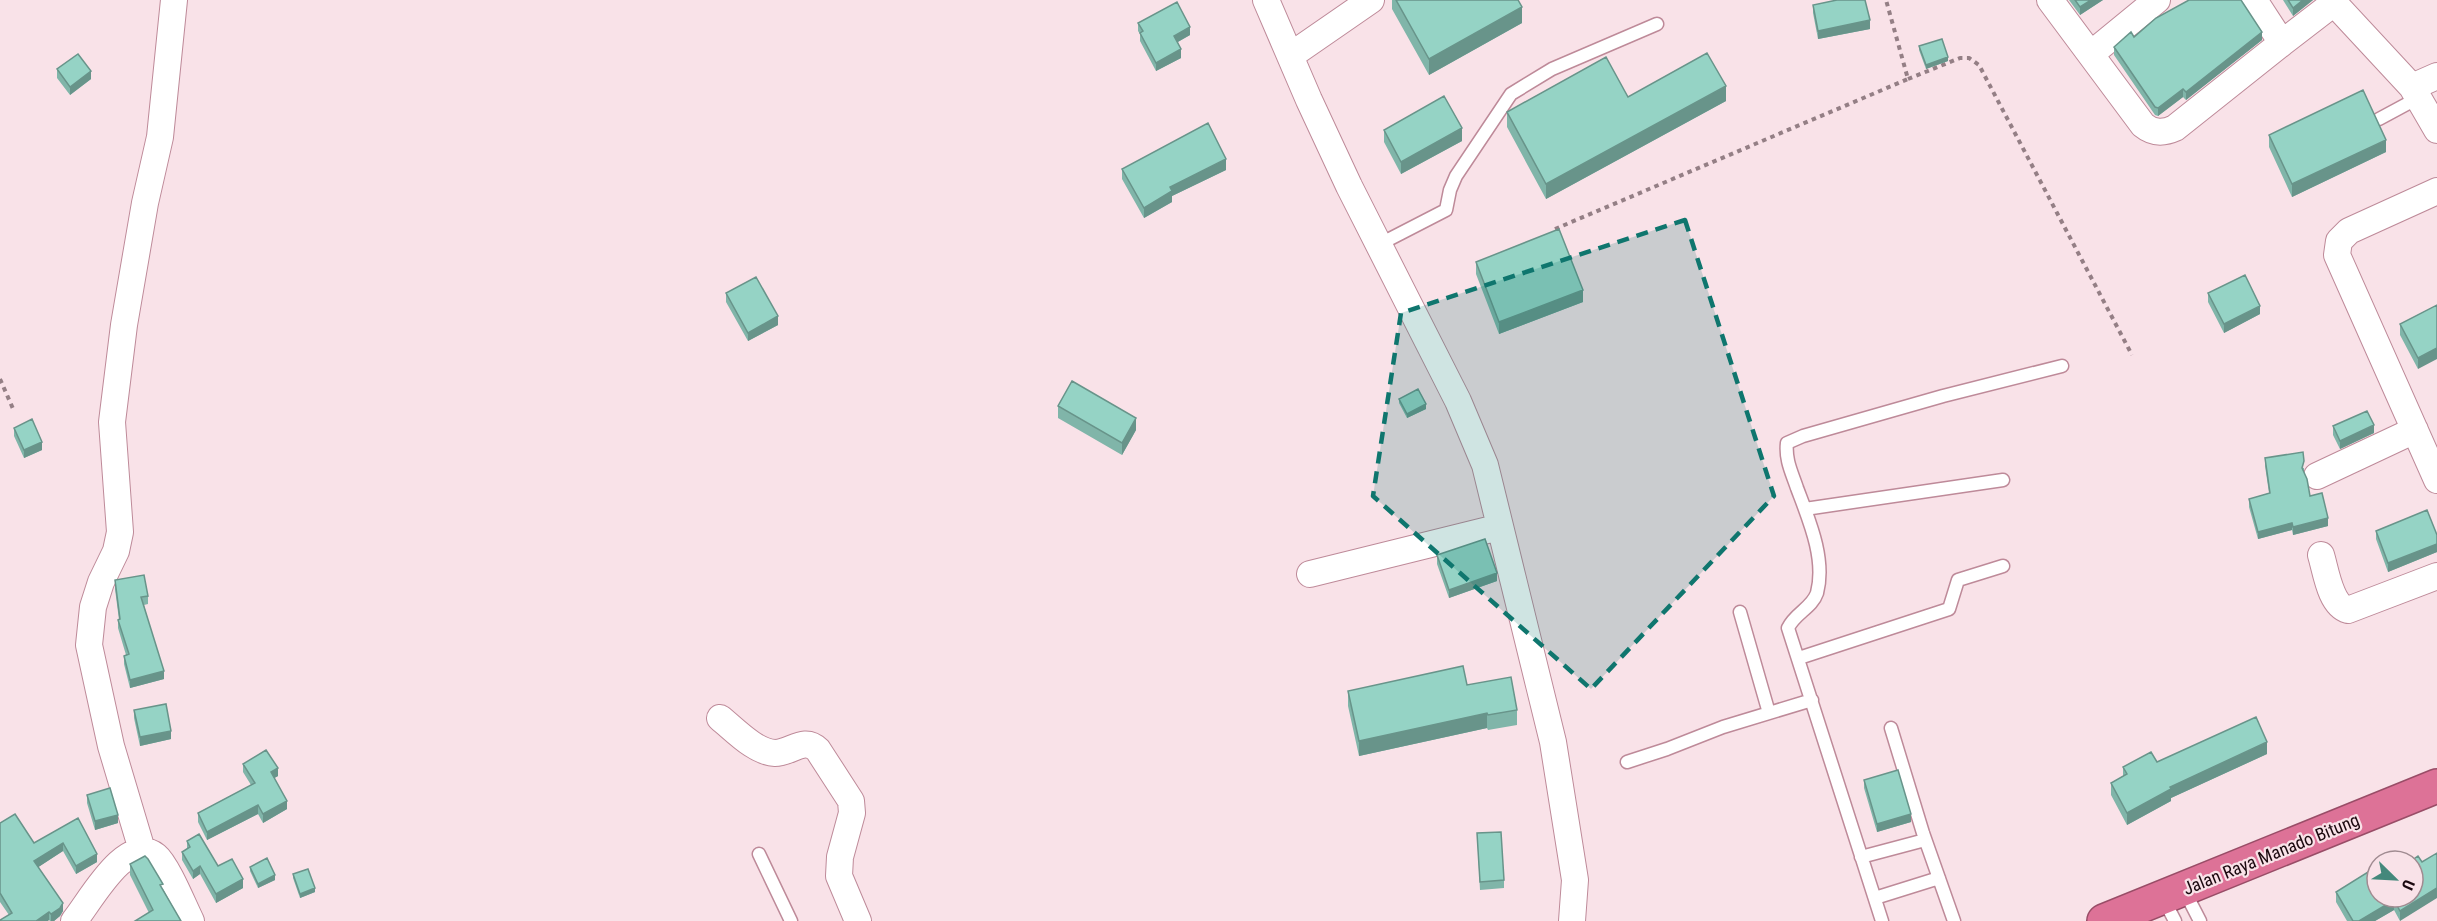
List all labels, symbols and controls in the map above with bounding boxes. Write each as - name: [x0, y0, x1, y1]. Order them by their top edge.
- street label: Jalan Raya Manado Bitung: [2180, 809, 2362, 899]
- north arrow: [2365, 849, 2425, 909]
- text: U: [2398, 877, 2419, 893]

